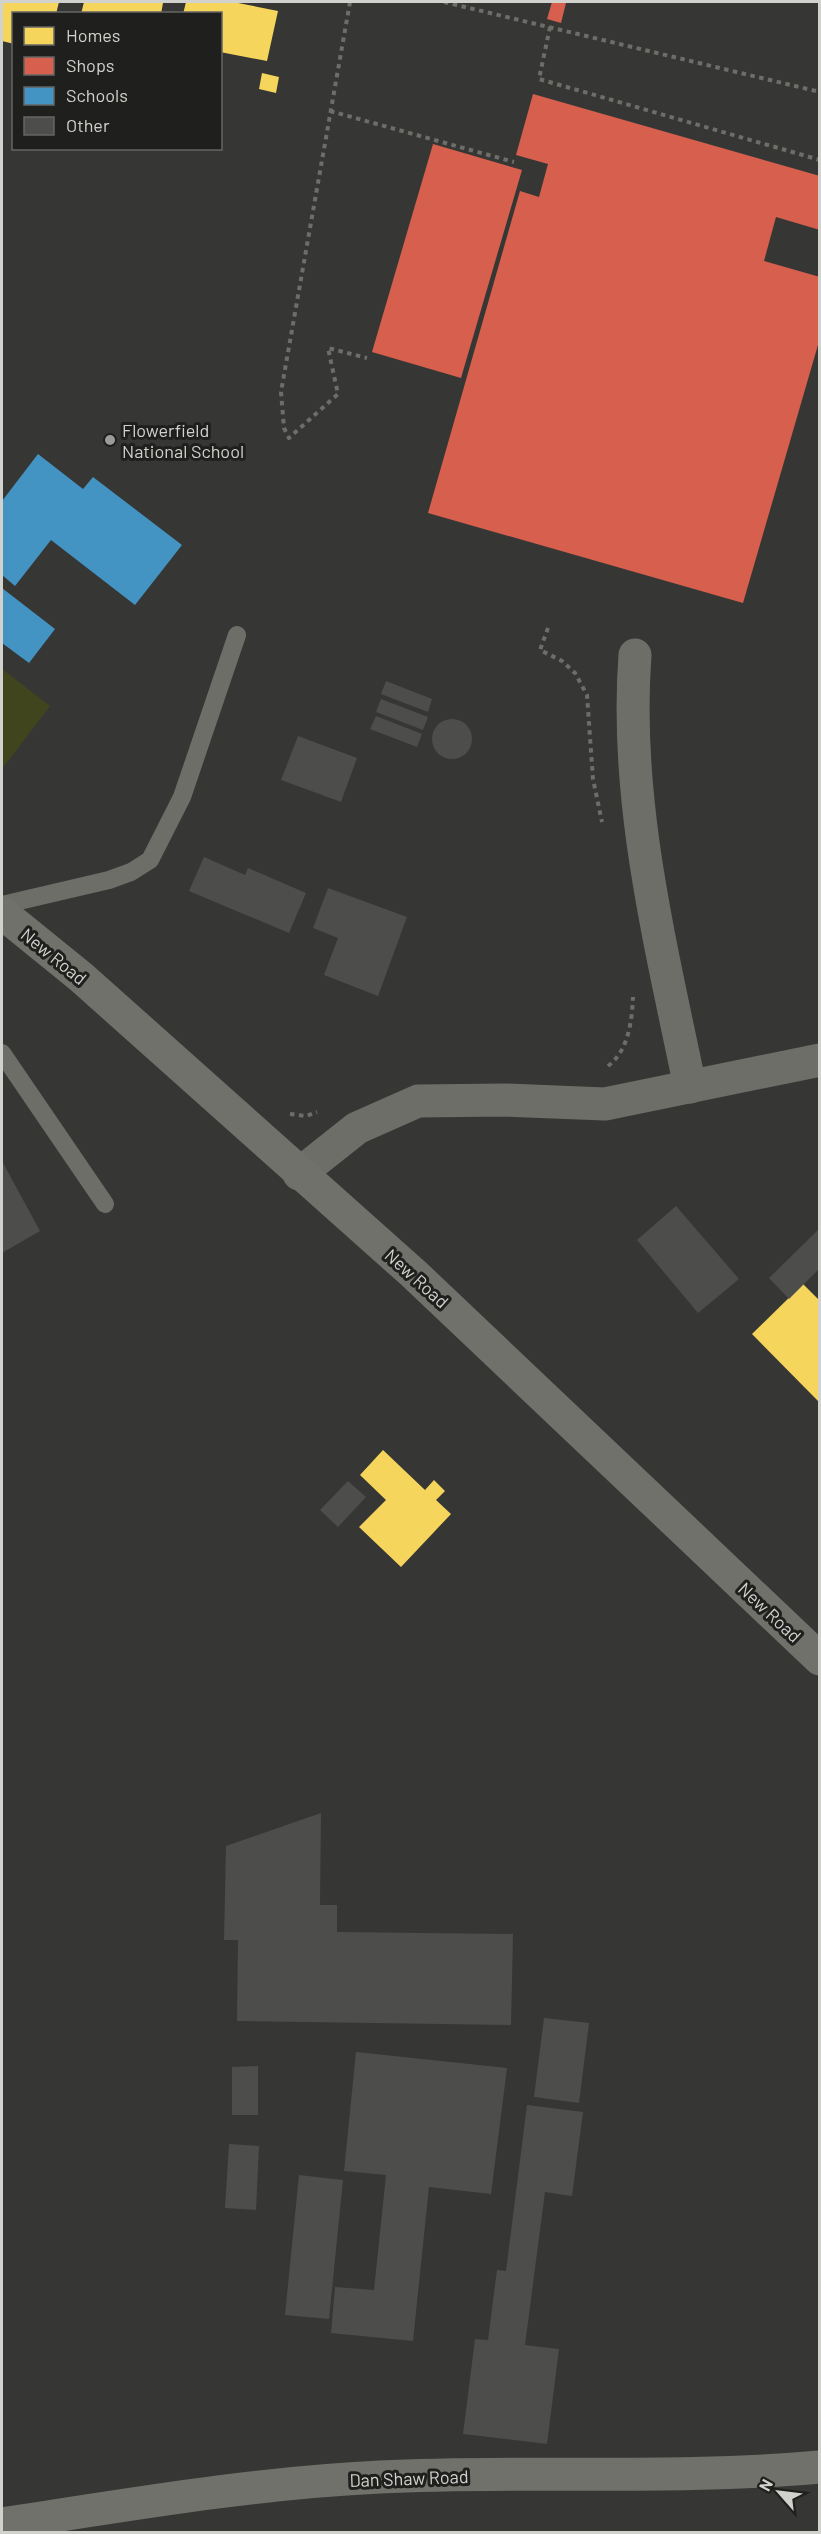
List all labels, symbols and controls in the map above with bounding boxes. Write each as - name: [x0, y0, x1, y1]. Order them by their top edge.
- legend: [12, 12, 222, 150]
- text: Homes: [66, 24, 120, 46]
- text: Shops: [66, 54, 115, 76]
- text: Schools: [66, 84, 128, 106]
- text: Other: [66, 114, 110, 136]
- place label: Flowerfield National School: [122, 419, 244, 462]
- marker: Flowerfield National School: [103, 433, 117, 447]
- street label: New Road: [17, 923, 91, 989]
- street label: New Road: [381, 1244, 453, 1312]
- street label: New Road: [734, 1577, 806, 1647]
- north arrow: [749, 2462, 809, 2522]
- street label: Dan Shaw Road: [349, 2465, 469, 2491]
- text: N: [754, 2476, 776, 2494]

